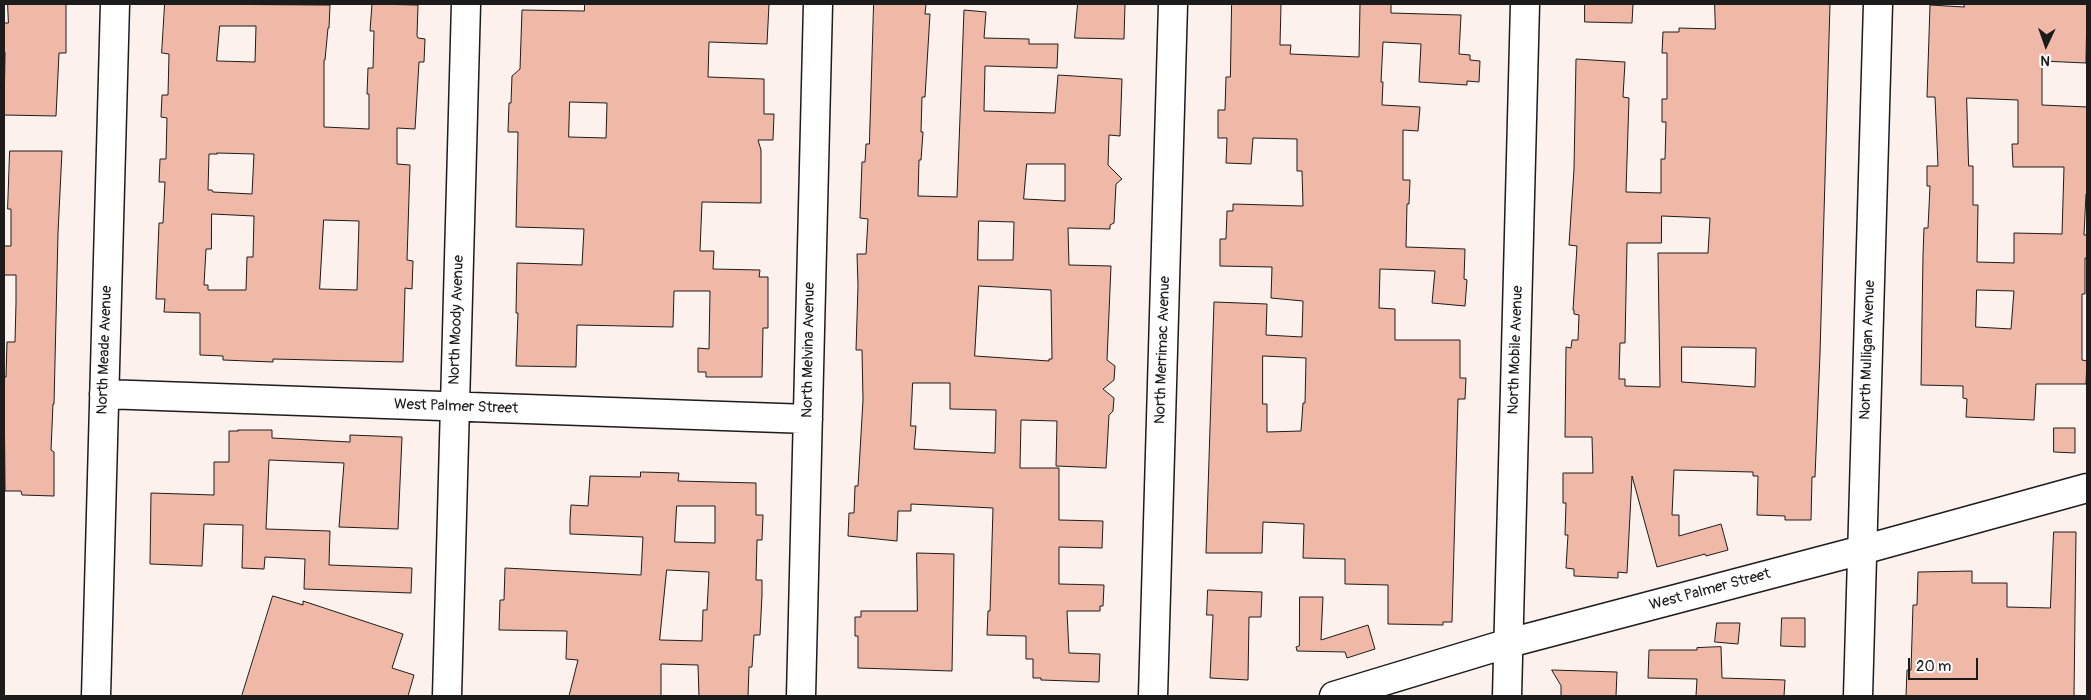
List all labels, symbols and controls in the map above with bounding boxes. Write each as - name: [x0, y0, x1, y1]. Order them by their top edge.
- north arrow: [2021, 20, 2071, 70]
- text: N: [2040, 52, 2050, 69]
- street label: North Moody Avenue: [446, 255, 468, 385]
- street label: North Merrimac Avenue: [1151, 276, 1175, 424]
- street label: North Mulligan Avenue: [1857, 280, 1879, 420]
- street label: North Melvina Avenue: [799, 282, 819, 418]
- street label: North Meade Avenue: [94, 285, 116, 415]
- street label: North Mobile Avenue: [1505, 285, 1527, 415]
- street label: West Palmer Street: [394, 396, 518, 418]
- street label: West Palmer Street: [1648, 565, 1772, 615]
- scale bar: [1911, 648, 1981, 680]
- text: 20 m: [1916, 657, 1951, 676]

